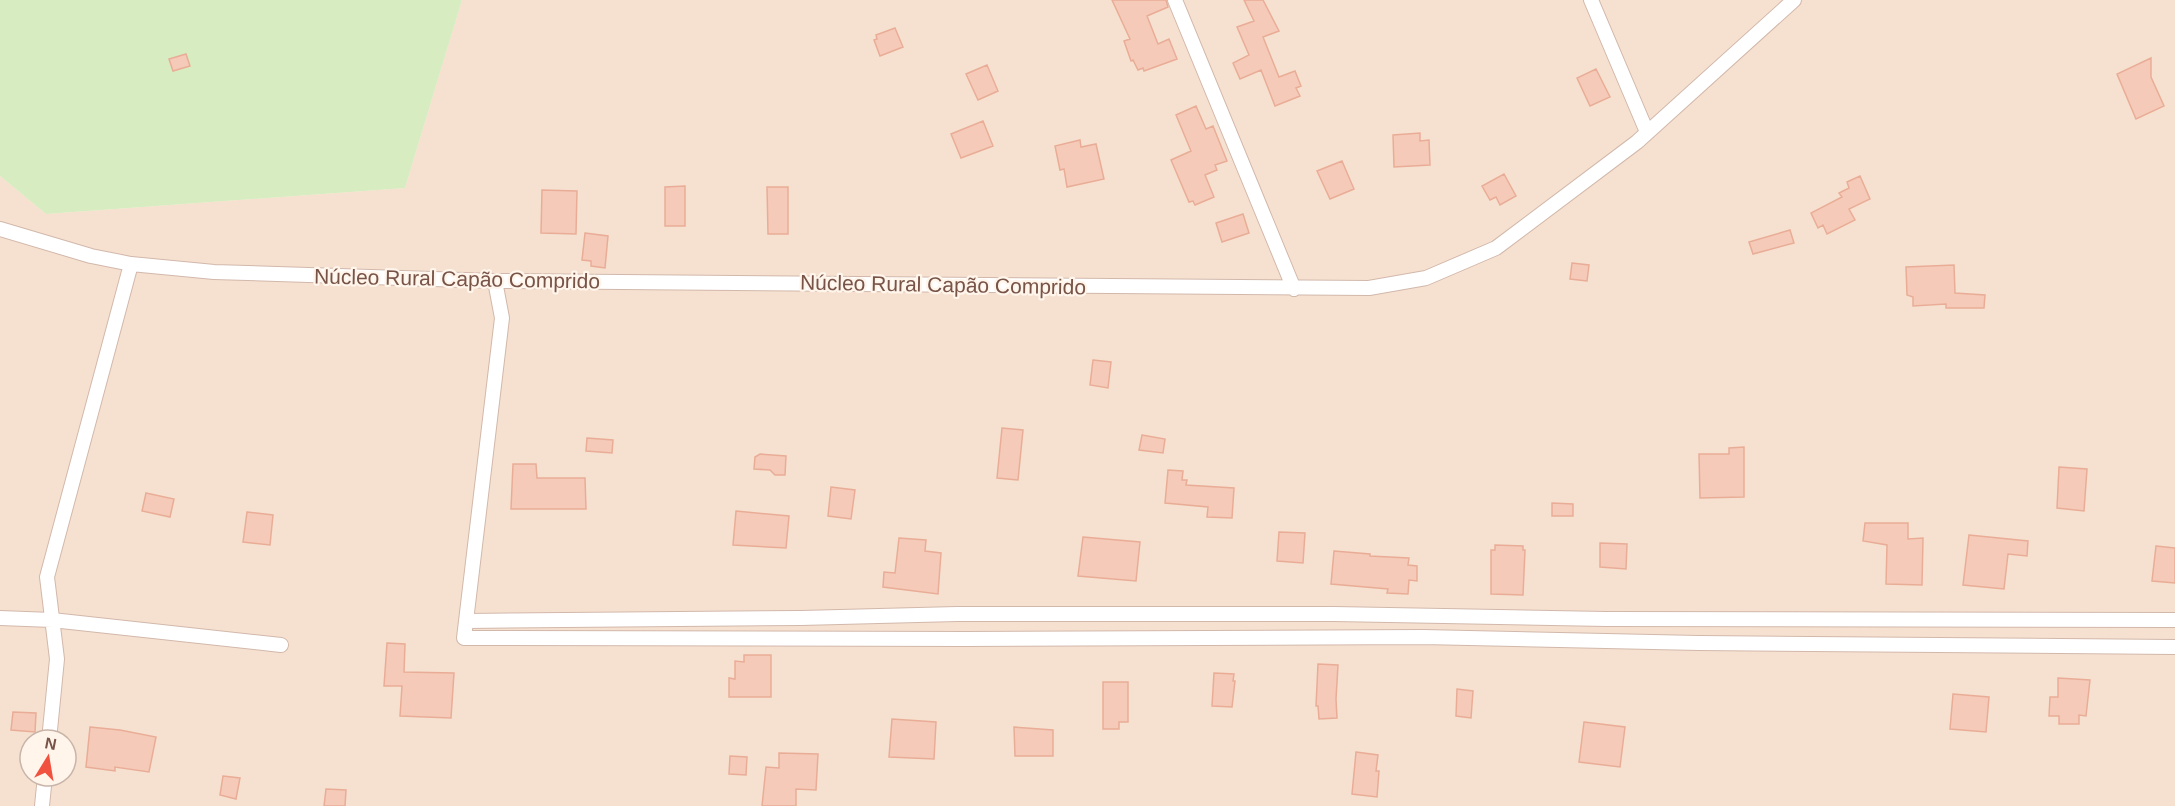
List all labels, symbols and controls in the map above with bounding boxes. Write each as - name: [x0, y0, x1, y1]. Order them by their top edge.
- street label: Núcleo Rural Capão Comprido: [314, 265, 600, 292]
- street label: Núcleo Rural Capão Comprido: [800, 271, 1086, 298]
- north arrow: [18, 728, 78, 788]
- text: N: [43, 734, 58, 753]

